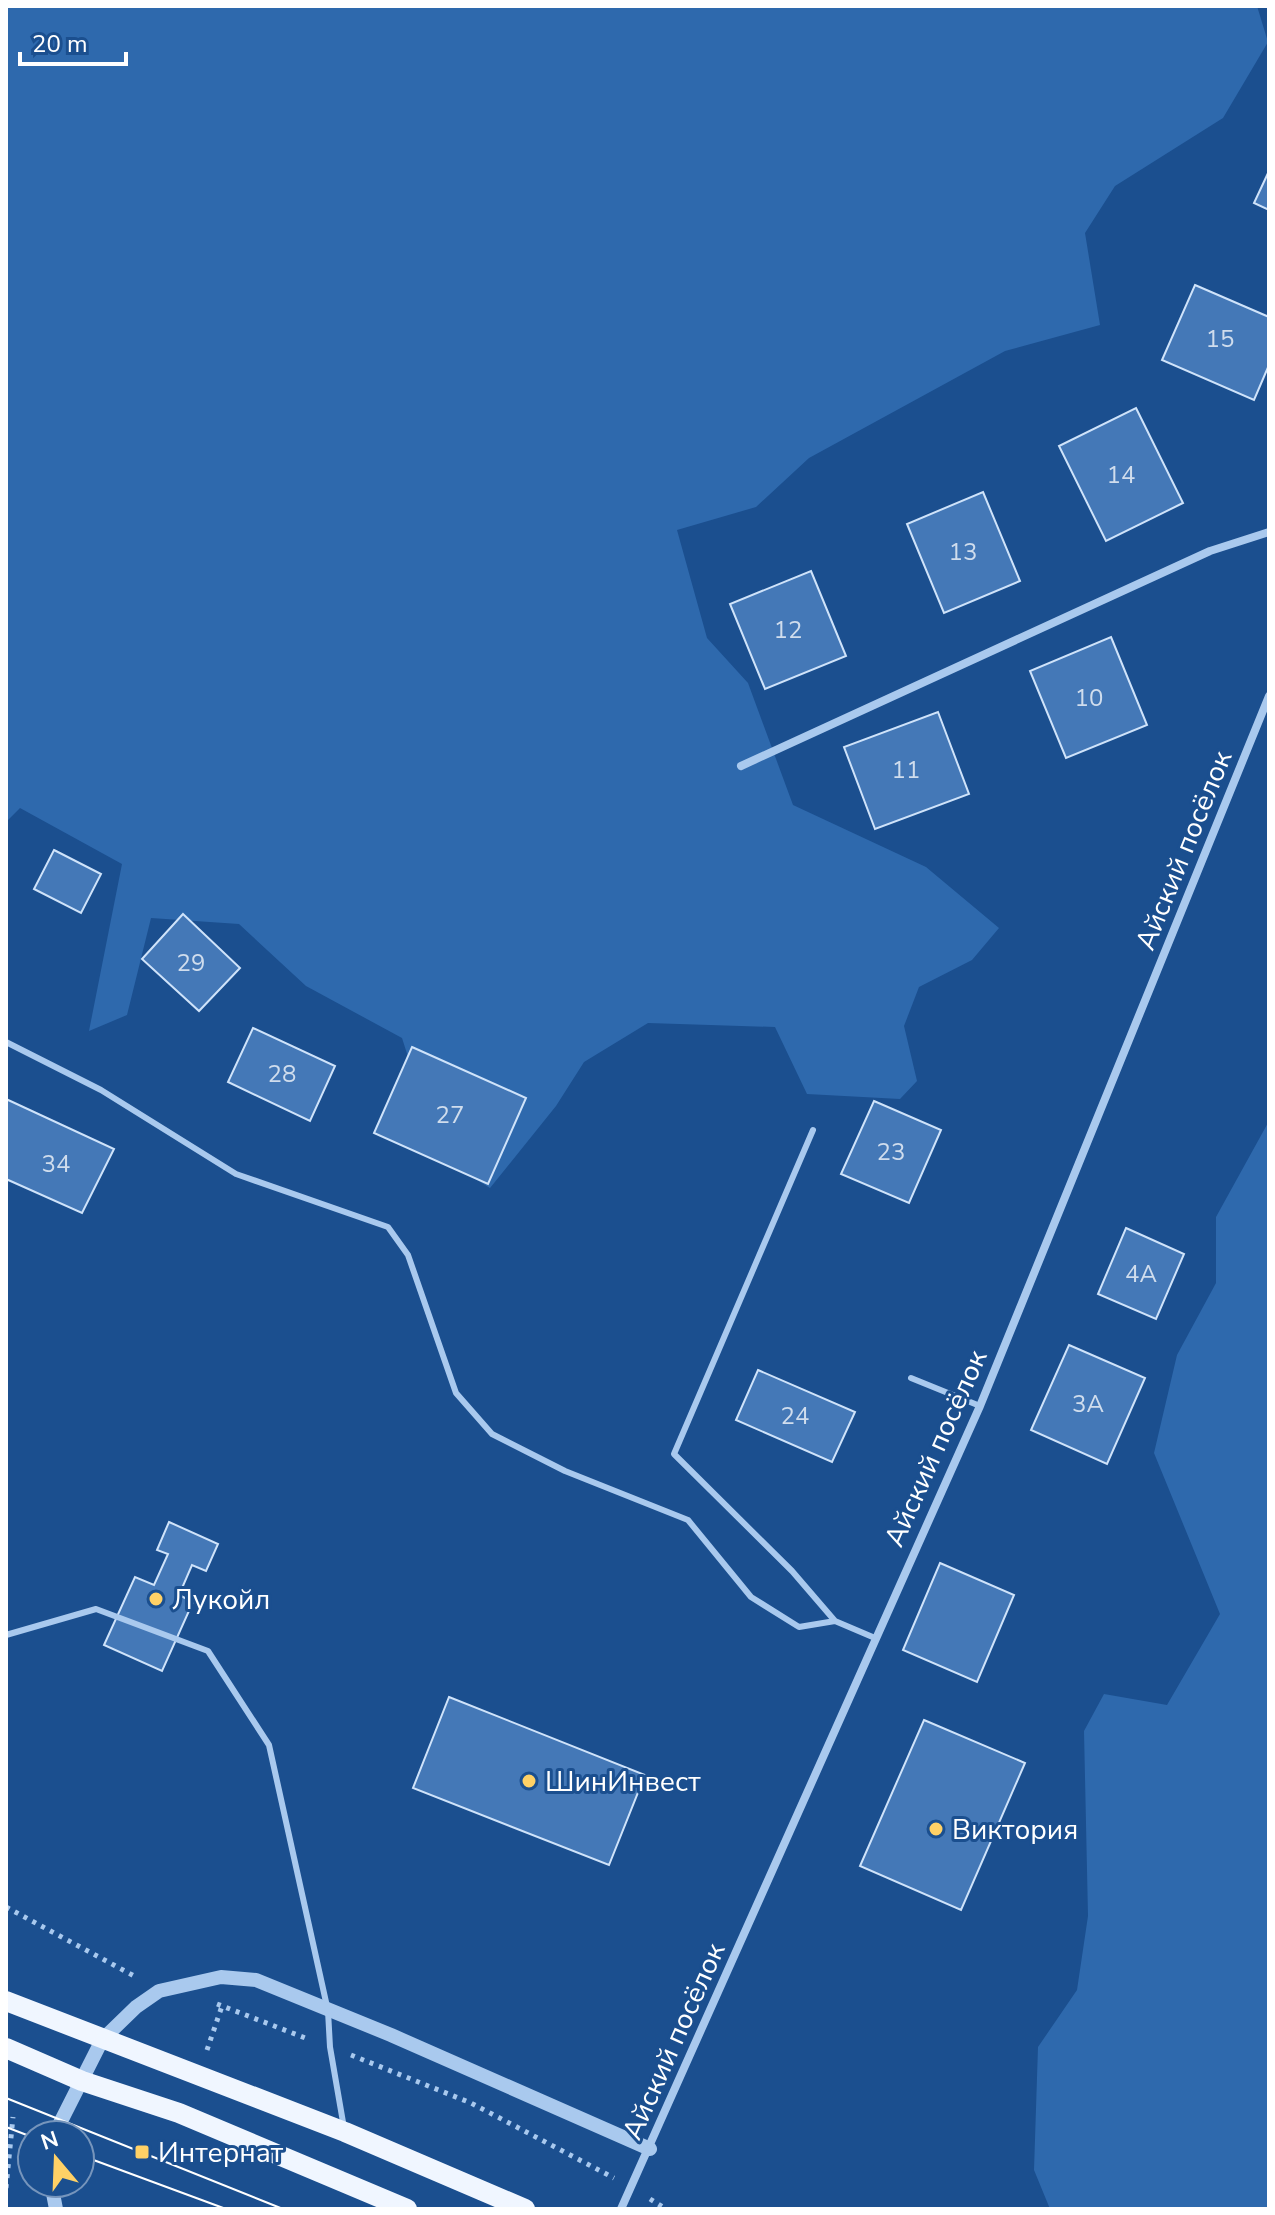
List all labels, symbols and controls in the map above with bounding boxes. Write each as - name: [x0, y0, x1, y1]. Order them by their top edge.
- scale bar: [20, 16, 126, 66]
- text: 20 m: [32, 28, 88, 60]
- house number: 15: [1206, 323, 1234, 355]
- house number: 14: [1107, 459, 1135, 491]
- house number: 13: [949, 536, 977, 568]
- house number: 12: [774, 614, 802, 646]
- house number: 10: [1075, 682, 1103, 714]
- street label: Айский посёлок: [1127, 745, 1241, 956]
- house number: 11: [892, 754, 920, 786]
- house number: 29: [177, 947, 205, 979]
- house number: 28: [268, 1058, 296, 1090]
- house number: 27: [436, 1099, 464, 1131]
- house number: 23: [877, 1136, 905, 1168]
- house number: 34: [42, 1148, 70, 1180]
- house number: 4А: [1125, 1258, 1157, 1290]
- street label: Айский посёлок: [875, 1344, 996, 1553]
- house number: 3А: [1072, 1388, 1104, 1420]
- house number: 24: [781, 1400, 809, 1432]
- place label: Лукойл: [172, 1581, 270, 1619]
- marker: Лукойл: [147, 1590, 165, 1608]
- place label: ШинИнвест: [545, 1763, 701, 1801]
- marker: ШинИнвест: [520, 1772, 538, 1790]
- place label: Виктория: [952, 1811, 1078, 1849]
- marker: Виктория: [927, 1820, 945, 1838]
- street label: Айский посёлок: [613, 1937, 734, 2146]
- north arrow: [16, 2119, 96, 2199]
- text: N: [37, 2124, 62, 2158]
- place label: Интернат: [158, 2134, 284, 2172]
- marker: Интернат: [133, 2143, 151, 2161]

